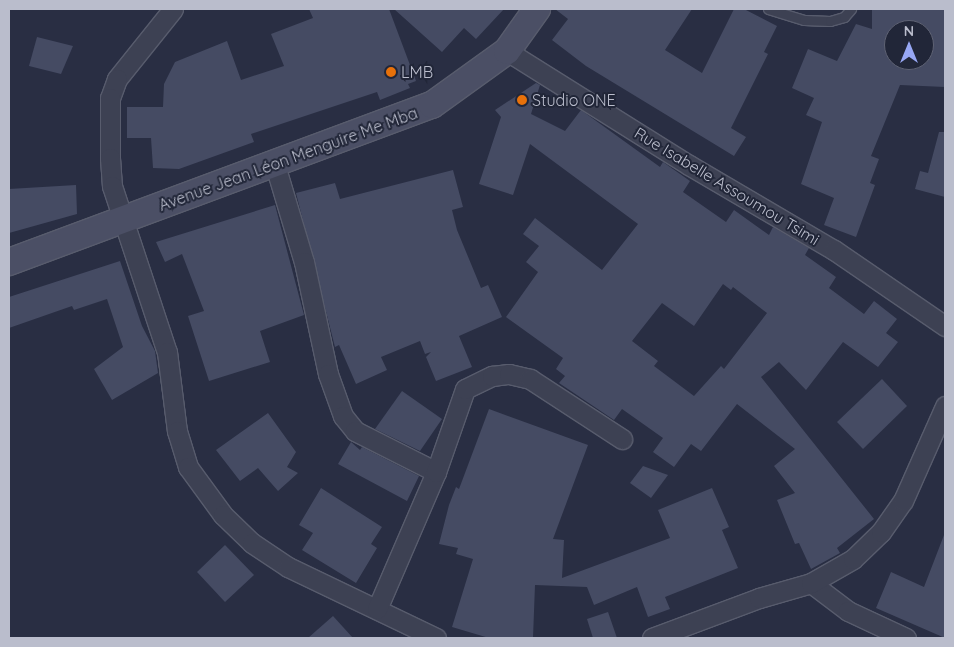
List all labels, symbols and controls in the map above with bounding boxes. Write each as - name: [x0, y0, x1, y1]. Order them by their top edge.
- north arrow: [884, 20, 934, 70]
- text: N: [904, 22, 914, 40]
- place label: LMB: [401, 62, 433, 82]
- marker: LMB: [385, 66, 397, 78]
- place label: Studio ONE: [532, 90, 616, 110]
- marker: Studio ONE: [516, 94, 528, 106]
- street label: Avenue Jean Léon Menguire Me Mba: [156, 103, 420, 215]
- street label: Rue Isabelle Assoumou Tsimi: [631, 123, 823, 249]

